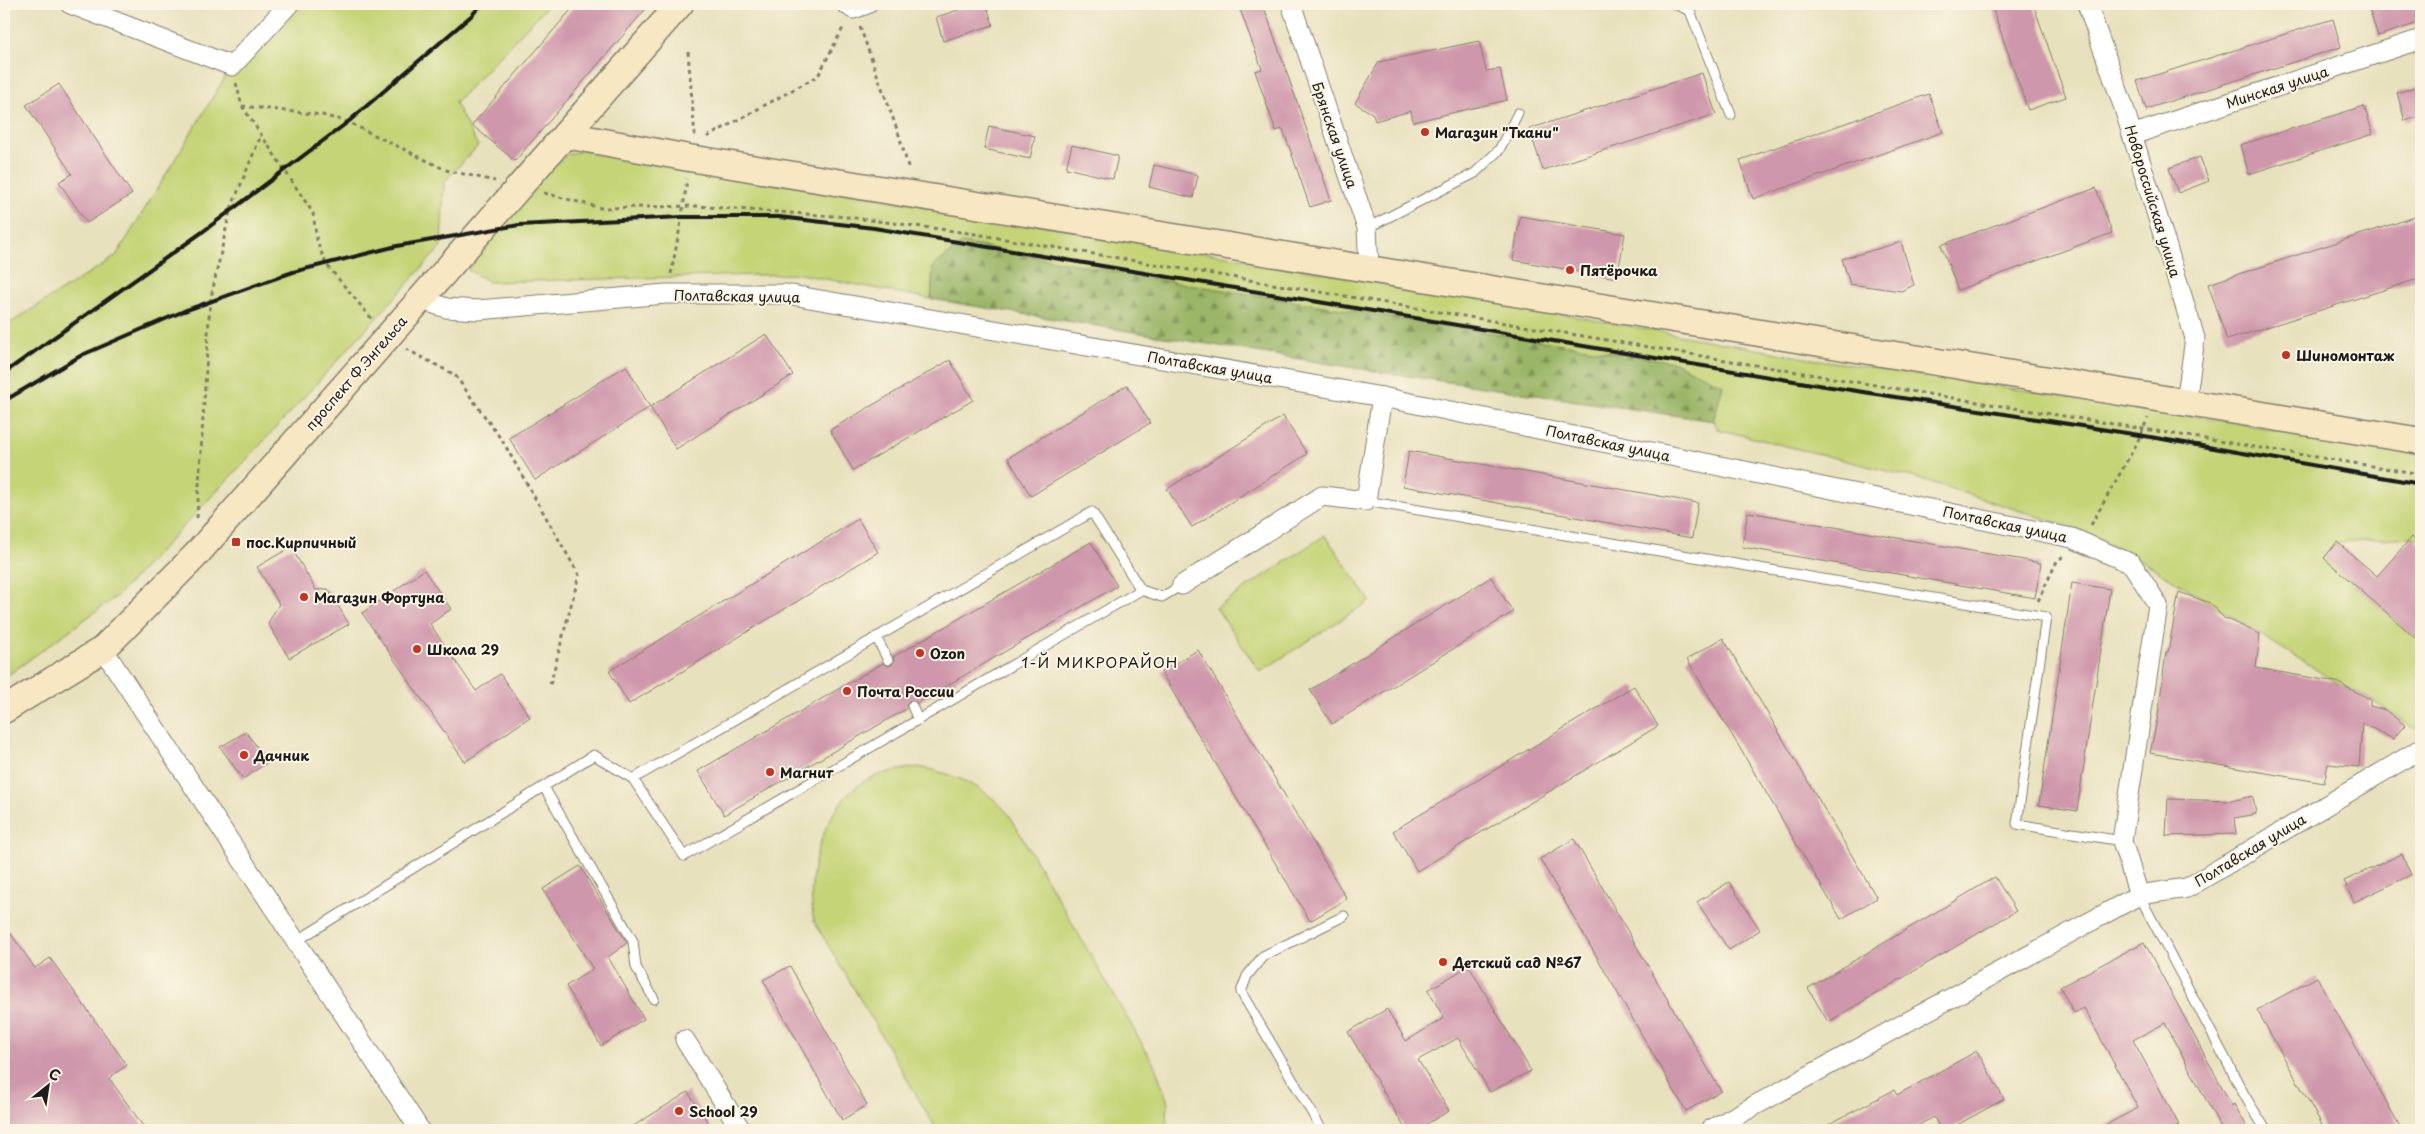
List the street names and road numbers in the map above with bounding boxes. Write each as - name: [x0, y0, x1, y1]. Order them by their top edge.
- street label: Минская улица: [2223, 60, 2331, 113]
- street label: Брянская улица: [1307, 79, 1363, 191]
- street label: Новороссийская улица: [2120, 122, 2186, 280]
- street label: Полтавская улица: [674, 284, 801, 308]
- street label: проспект Ф.Энгельса: [300, 311, 412, 435]
- street label: Полтавская улица: [1146, 346, 1274, 388]
- street label: Полтавская улица: [1544, 420, 1672, 466]
- street label: Полтавская улица: [1941, 501, 2069, 547]
- street label: Полтавская улица: [2190, 808, 2310, 892]

